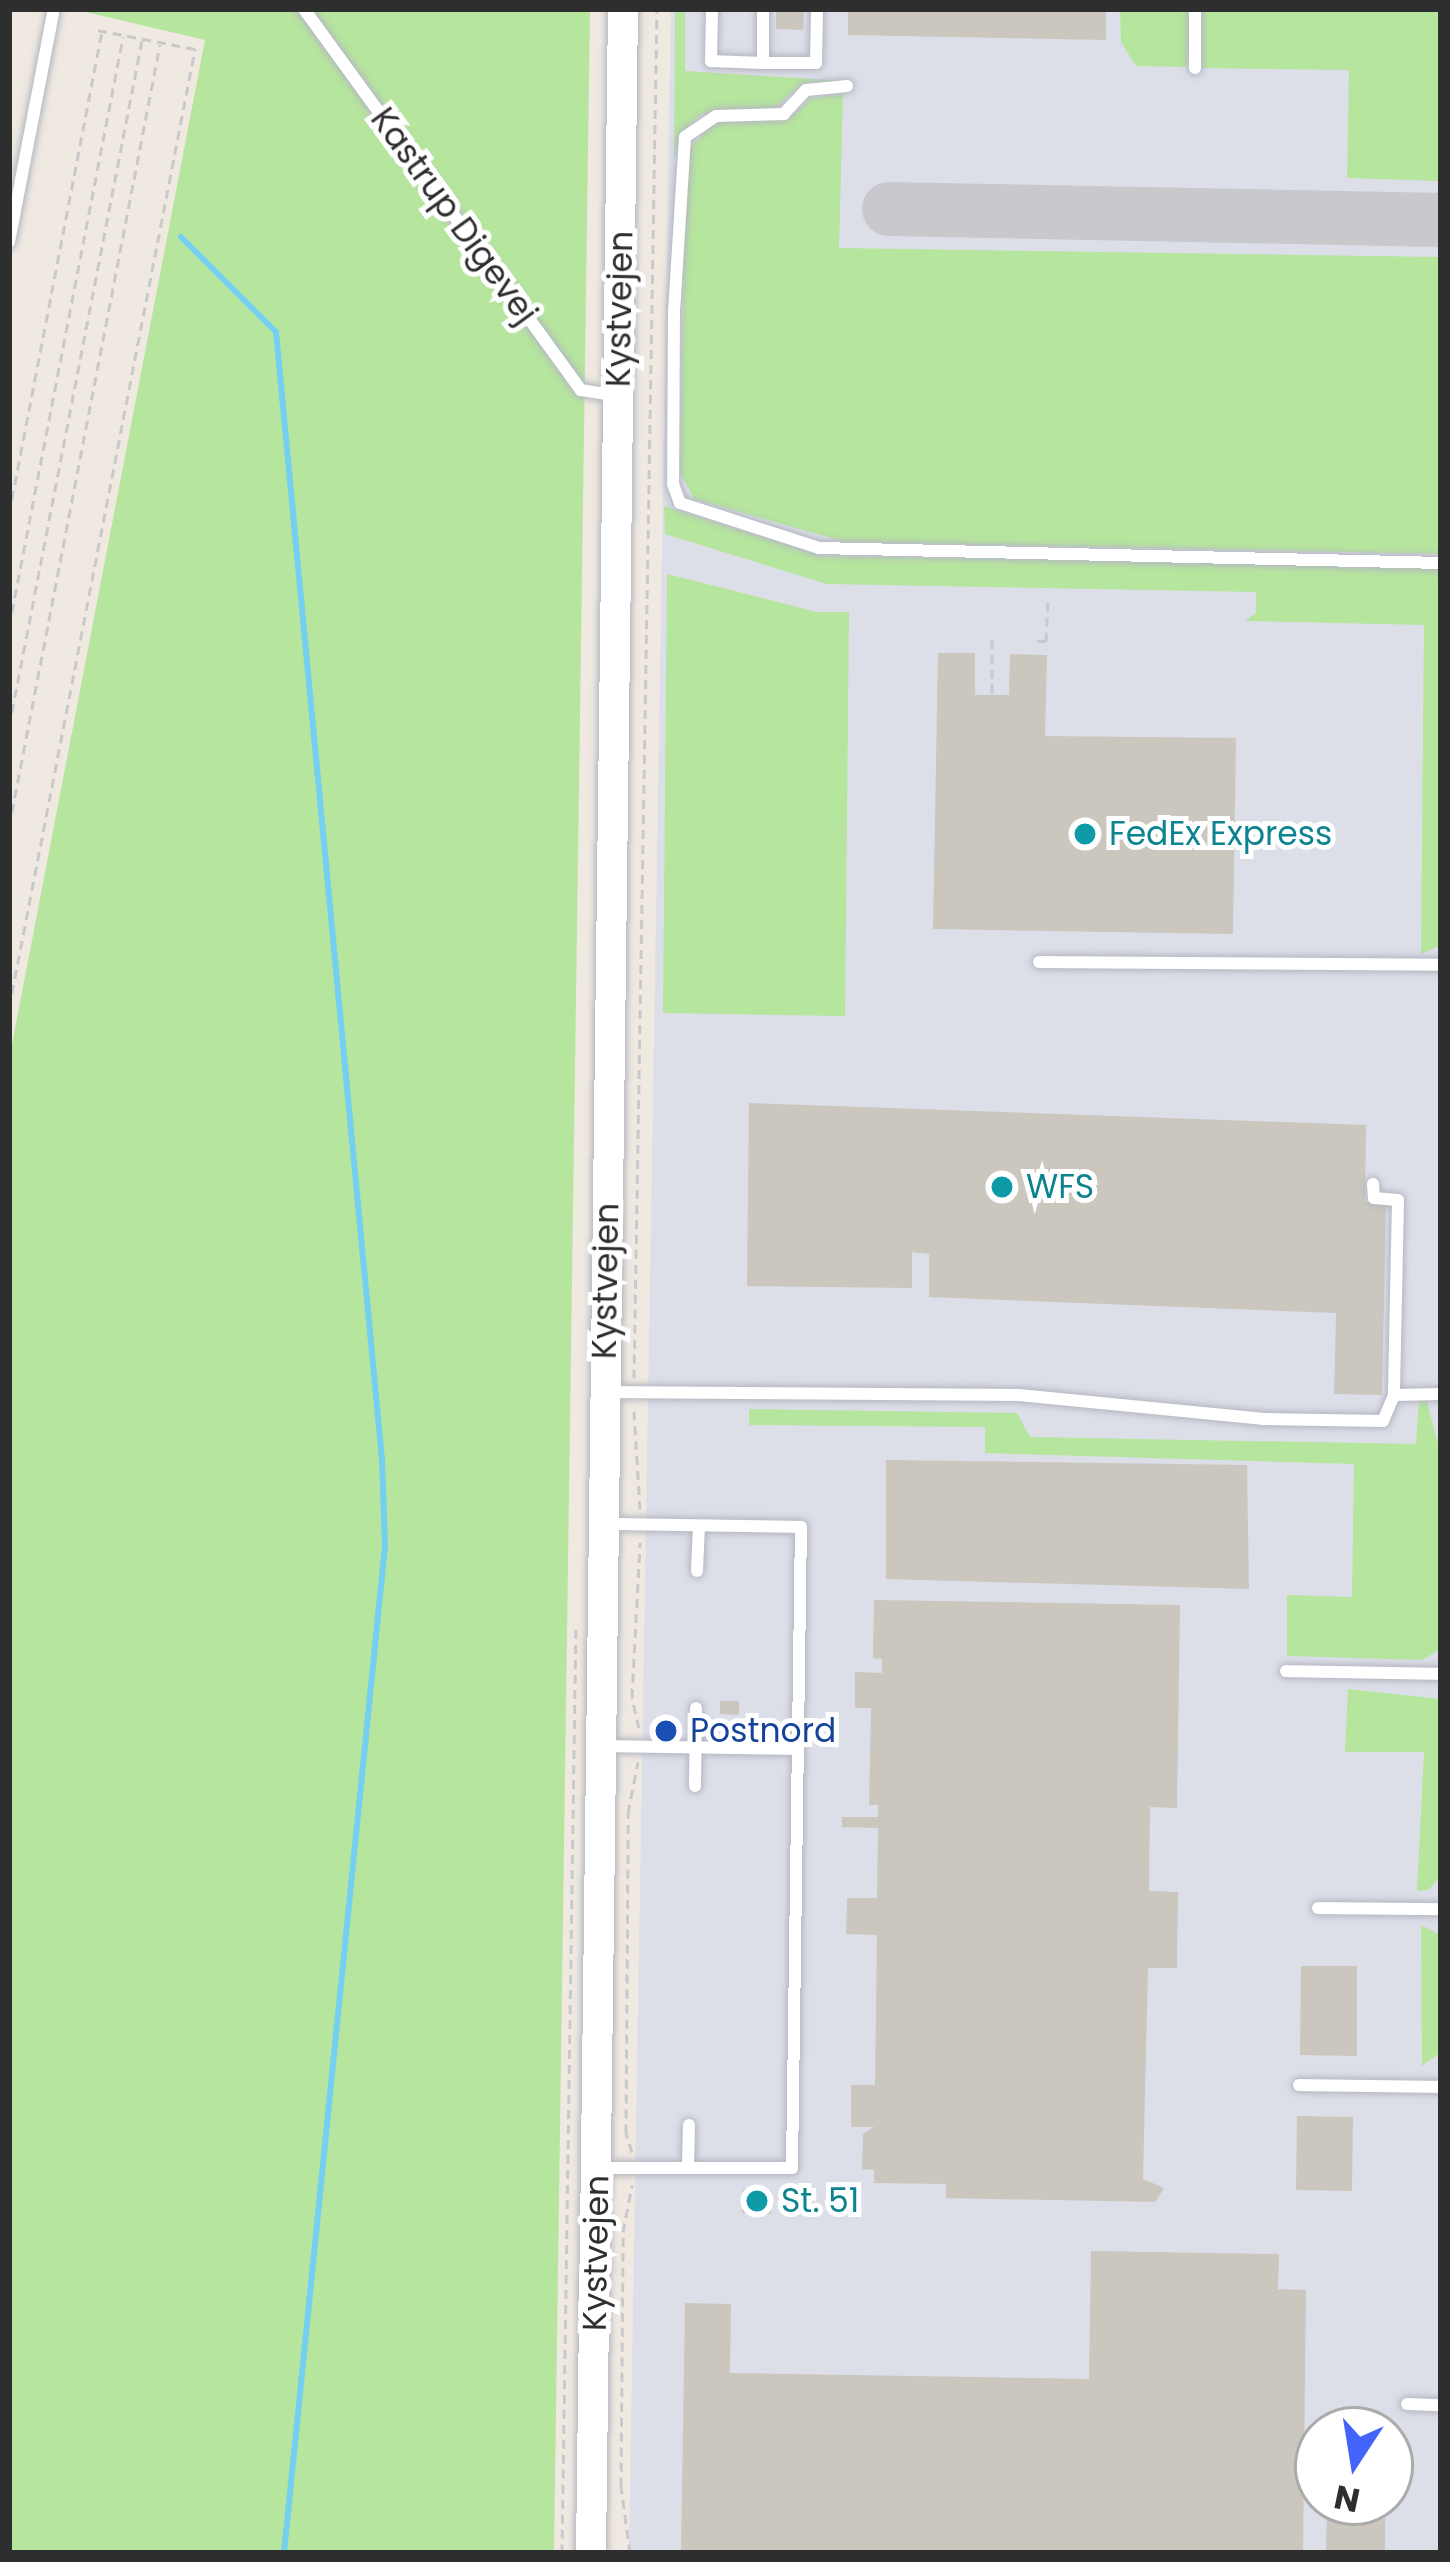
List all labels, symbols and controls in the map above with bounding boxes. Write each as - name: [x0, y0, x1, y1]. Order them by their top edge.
- street label: Kastrup Digevej: [362, 100, 546, 332]
- street label: Kystvejen: [599, 231, 641, 387]
- place label: FedEx Express: [1109, 814, 1332, 854]
- marker: FedEx Express: [1072, 821, 1098, 847]
- place label: WFS: [1026, 1167, 1094, 1207]
- marker: WFS: [989, 1174, 1015, 1200]
- street label: Kystvejen: [585, 1203, 627, 1359]
- place label: Postnord: [690, 1711, 836, 1751]
- marker: Postnord: [653, 1718, 679, 1744]
- street label: Kystvejen: [575, 2175, 617, 2331]
- place label: St. 51: [781, 2181, 859, 2221]
- marker: St. 51: [744, 2188, 770, 2214]
- north arrow: [1294, 2406, 1414, 2526]
- text: N: [1330, 2473, 1364, 2524]

